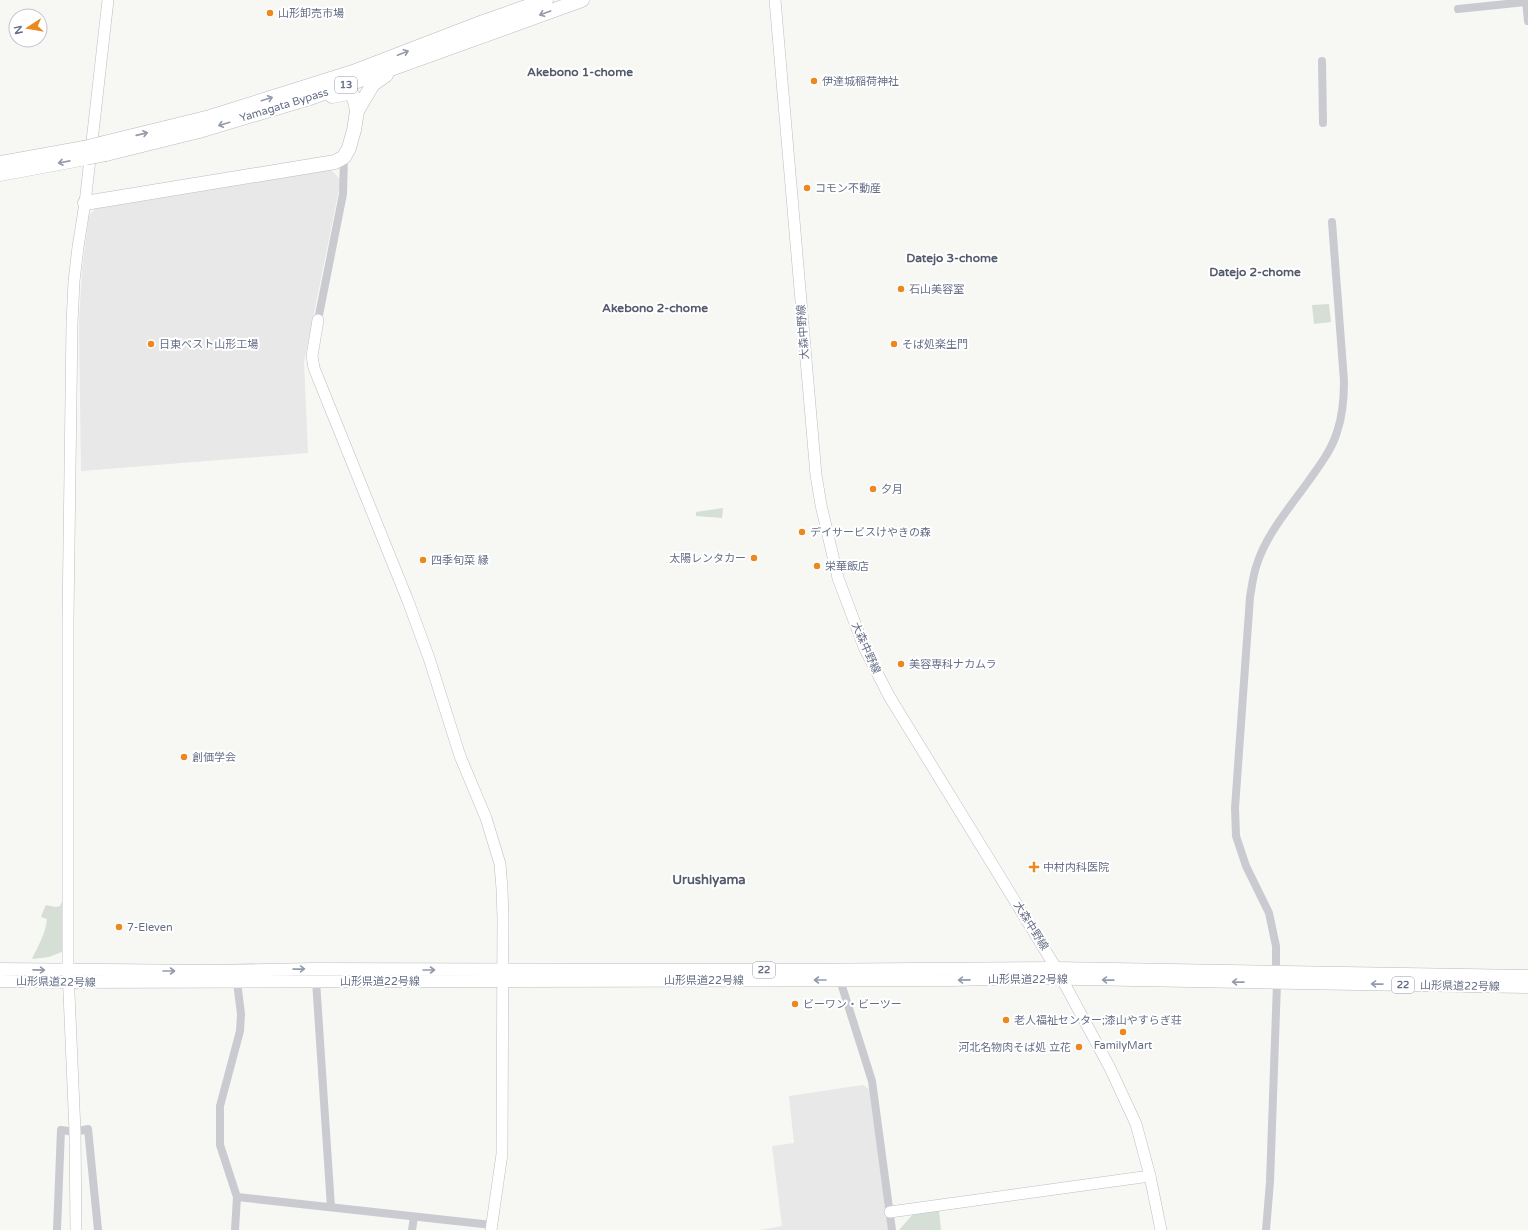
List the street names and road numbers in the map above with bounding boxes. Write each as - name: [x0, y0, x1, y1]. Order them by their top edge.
- road number: 13: [335, 77, 357, 93]
- street label: Yamagata Bypass: [238, 85, 330, 125]
- street label: 大森中野線: [795, 304, 811, 360]
- street label: 大森中野線: [849, 620, 883, 676]
- street label: 大森中野線: [1011, 899, 1051, 953]
- road number: 22: [753, 962, 775, 978]
- street label: 山形県道22号線: [988, 973, 1068, 986]
- street label: 山形県道22号線: [664, 974, 744, 987]
- street label: 山形県道22号線: [16, 975, 96, 989]
- street label: 山形県道22号線: [340, 975, 420, 988]
- road number: 22: [1392, 977, 1414, 993]
- street label: 山形県道22号線: [1420, 979, 1500, 993]

